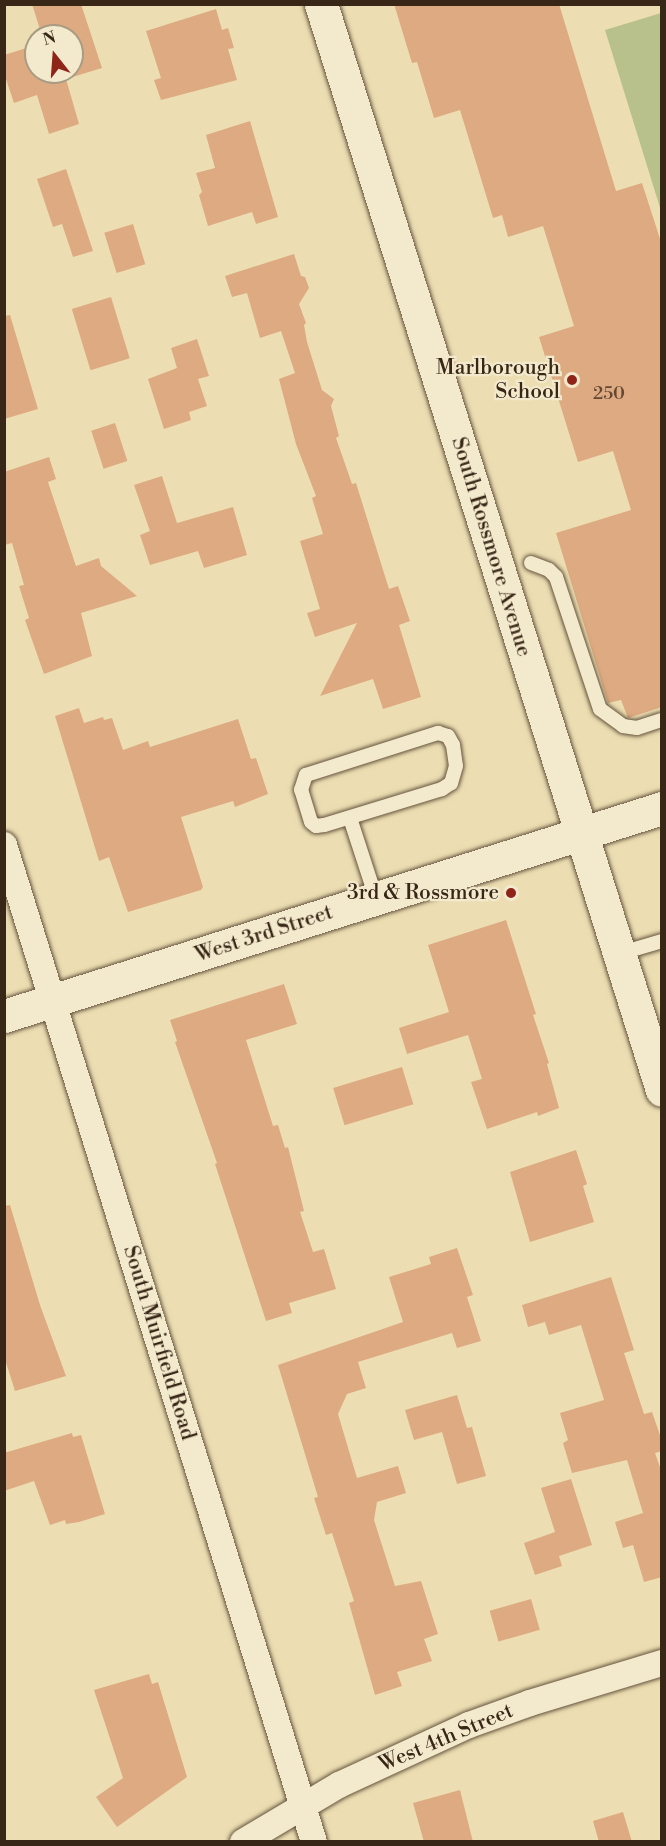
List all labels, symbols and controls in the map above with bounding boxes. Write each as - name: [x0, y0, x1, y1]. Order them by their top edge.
- north arrow: [24, 24, 84, 84]
- text: N: [40, 27, 58, 50]
- place label: Marlborough School: [436, 355, 560, 405]
- marker: Marlborough School: [565, 373, 579, 387]
- house number: 250: [593, 383, 625, 405]
- street label: South Rossmore Avenue: [446, 434, 536, 660]
- place label: 3rd & Rossmore: [347, 880, 499, 906]
- marker: 3rd & Rossmore: [504, 886, 518, 900]
- street label: West 3rd Street: [192, 900, 336, 968]
- street label: South Muirfield Road: [117, 1243, 201, 1443]
- street label: West 4th Street: [375, 1698, 517, 1778]

